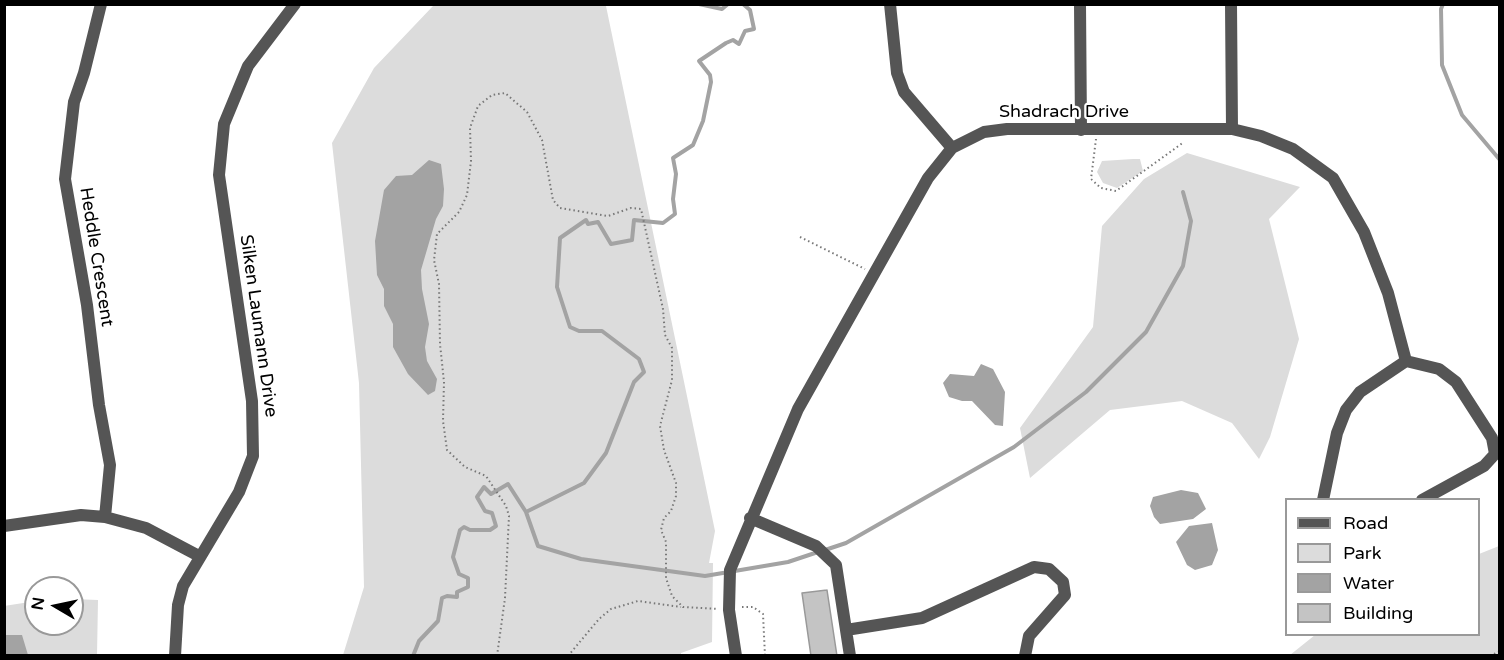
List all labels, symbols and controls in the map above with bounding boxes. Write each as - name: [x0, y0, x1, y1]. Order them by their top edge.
- street label: Shadrach Drive: [999, 101, 1129, 123]
- street label: Heddle Crescent: [74, 186, 118, 328]
- street label: Silken Laumann Drive: [234, 233, 282, 419]
- legend: [1285, 498, 1480, 636]
- text: Road: [1343, 512, 1388, 534]
- text: Park: [1343, 542, 1381, 564]
- text: Water: [1343, 572, 1394, 594]
- north arrow: [24, 576, 84, 636]
- text: N: [27, 596, 49, 611]
- text: Building: [1343, 602, 1413, 624]

